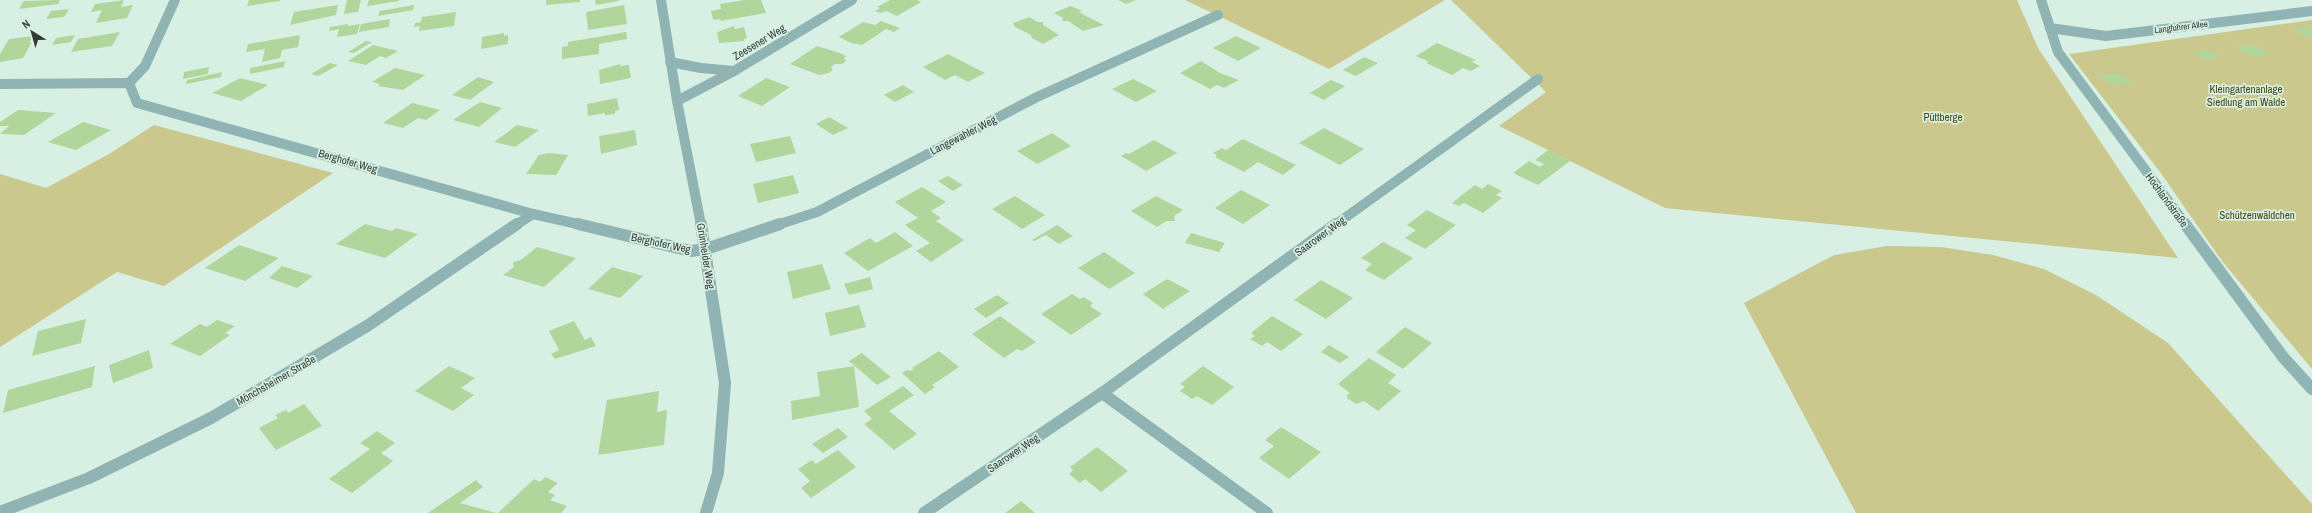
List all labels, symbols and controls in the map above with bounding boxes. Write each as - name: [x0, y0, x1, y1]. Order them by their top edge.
- north arrow: [12, 12, 52, 52]
- text: N: [19, 16, 33, 32]
- street label: Langfuhrer Allee: [2154, 18, 2208, 36]
- street label: Zeesener Weg: [730, 21, 788, 63]
- park label: Kleingartenanlage Siedlung am Walde: [2207, 82, 2285, 109]
- park label: Püttberge: [1923, 110, 1963, 124]
- street label: Langewahler Weg: [928, 112, 998, 158]
- street label: Berghofer Weg: [317, 146, 379, 176]
- street label: Hochlandstraße: [2143, 170, 2191, 230]
- park label: Schützenwäldchen: [2219, 208, 2295, 222]
- street label: Saarower Weg: [1292, 213, 1348, 259]
- street label: Grünheider Weg: [694, 222, 718, 290]
- street label: Berghofer Weg: [630, 230, 692, 256]
- street label: Mönchsheimer Straße: [234, 352, 318, 408]
- street label: Saarower Weg: [984, 431, 1042, 475]

